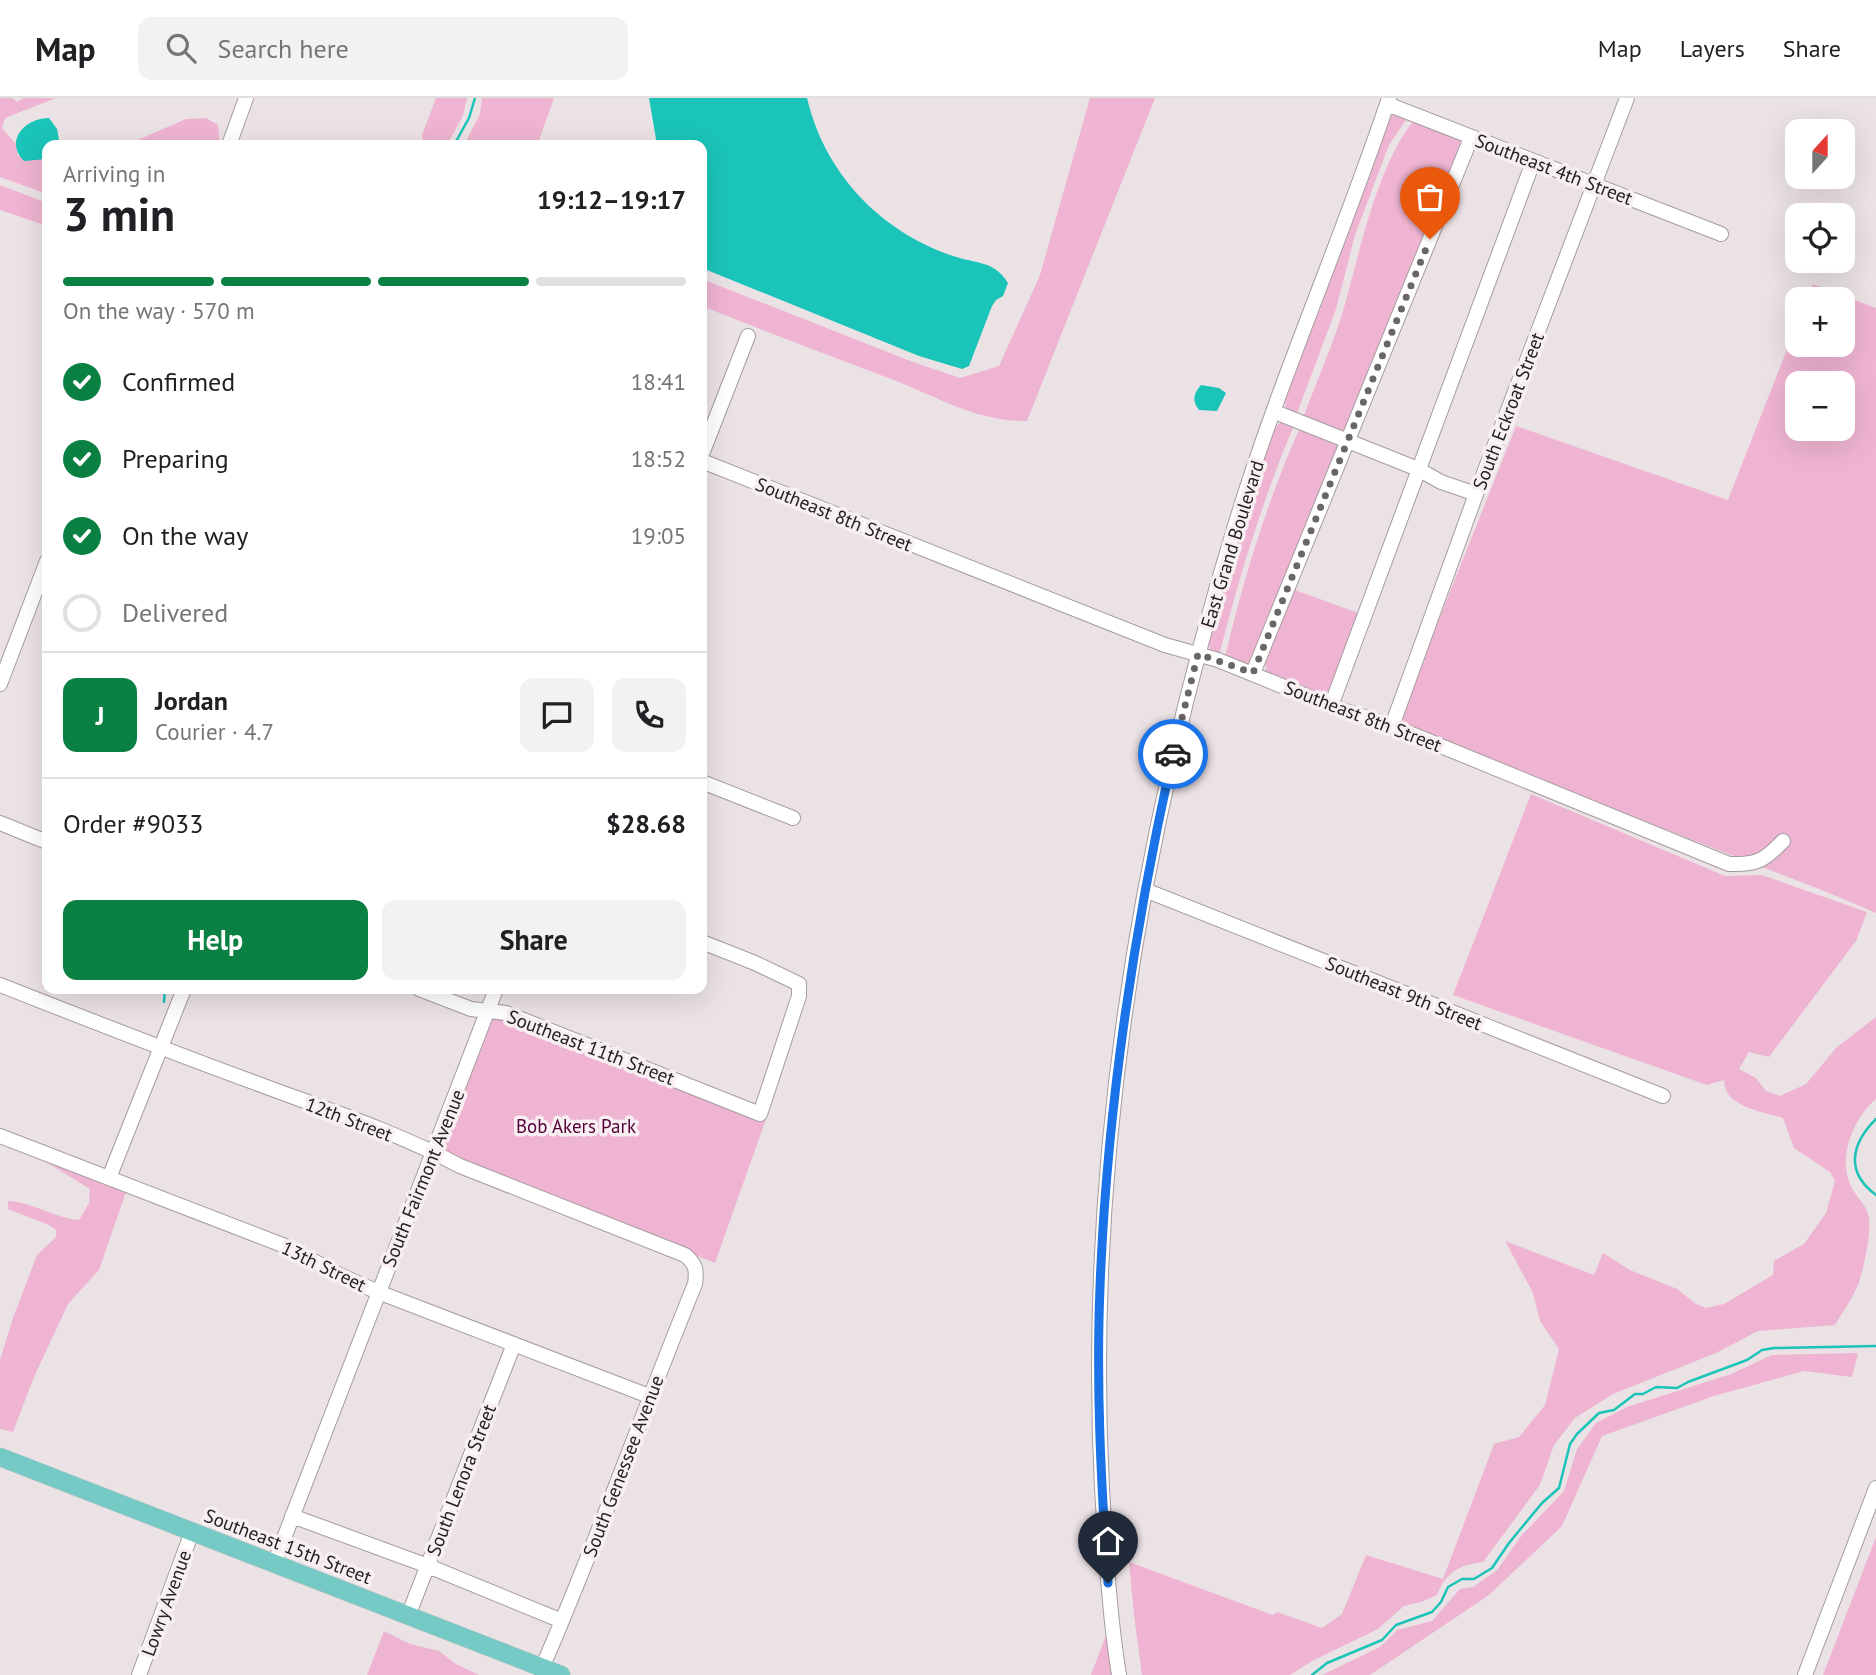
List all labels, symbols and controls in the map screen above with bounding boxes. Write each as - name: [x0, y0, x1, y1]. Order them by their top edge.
- search box: [138, 17, 628, 80]
- text: Map: [35, 27, 96, 70]
- icon: search: [162, 29, 200, 67]
- text: Search here: [218, 32, 349, 65]
- text: Map: [1598, 33, 1642, 64]
- text: Layers: [1680, 33, 1745, 64]
- text: Share: [1783, 33, 1841, 64]
- north arrow: [1785, 119, 1855, 189]
- map controls: [1785, 119, 1855, 441]
- street label: Southeast 4th Street: [1472, 128, 1637, 210]
- text: Arriving in: [63, 159, 165, 188]
- pin: [1400, 167, 1460, 239]
- icon: bag: [1411, 178, 1449, 216]
- text: 19:12–19:17: [537, 183, 686, 216]
- text: 3 min: [63, 184, 175, 244]
- button: locate: [1785, 203, 1855, 273]
- button: +: [1785, 287, 1855, 357]
- text: On the way · 570 m: [63, 296, 255, 325]
- street label: South Eckroat Street: [1467, 329, 1549, 493]
- icon: check: [63, 363, 101, 401]
- text: Confirmed: [122, 365, 235, 398]
- text: 18:41: [631, 367, 686, 396]
- button: −: [1785, 371, 1855, 441]
- icon: check: [63, 440, 101, 478]
- text: Preparing: [122, 442, 229, 475]
- text: 18:52: [631, 444, 686, 473]
- street label: East Grand Boulevard: [1195, 457, 1269, 631]
- street label: Southeast 8th Street: [752, 472, 916, 557]
- icon: check: [63, 517, 101, 555]
- text: On the way: [122, 519, 248, 552]
- text: 19:05: [631, 521, 686, 550]
- text: Delivered: [122, 596, 228, 629]
- street label: Southeast 8th Street: [1281, 675, 1446, 757]
- button: chat: [520, 678, 594, 752]
- button: phone: [612, 678, 686, 752]
- text: Jordan: [155, 684, 228, 717]
- text: J: [96, 699, 104, 732]
- text: Courier · 4.7: [155, 717, 274, 746]
- courier: [1138, 719, 1208, 789]
- icon: car: [1154, 735, 1192, 773]
- text: Order #9033: [63, 807, 203, 840]
- text: $28.68: [606, 807, 686, 840]
- button: Help: [63, 900, 368, 980]
- button: Share: [382, 900, 686, 980]
- street label: Southeast 9th Street: [1322, 951, 1486, 1036]
- street label: Southeast 11th Street: [504, 1004, 678, 1090]
- street label: South Fairmont Avenue: [376, 1086, 470, 1270]
- street label: 12th Street: [302, 1091, 396, 1147]
- park label: Bob Akers Park: [516, 1114, 636, 1138]
- street label: 13th Street: [278, 1235, 371, 1297]
- street label: South Genessee Avenue: [577, 1372, 669, 1560]
- street label: South Lenora Street: [421, 1400, 501, 1559]
- street label: Southeast 15th Street: [201, 1503, 375, 1589]
- pin: [1078, 1511, 1138, 1583]
- icon: home: [1089, 1522, 1127, 1560]
- street label: Lowry Avenue: [136, 1547, 196, 1659]

